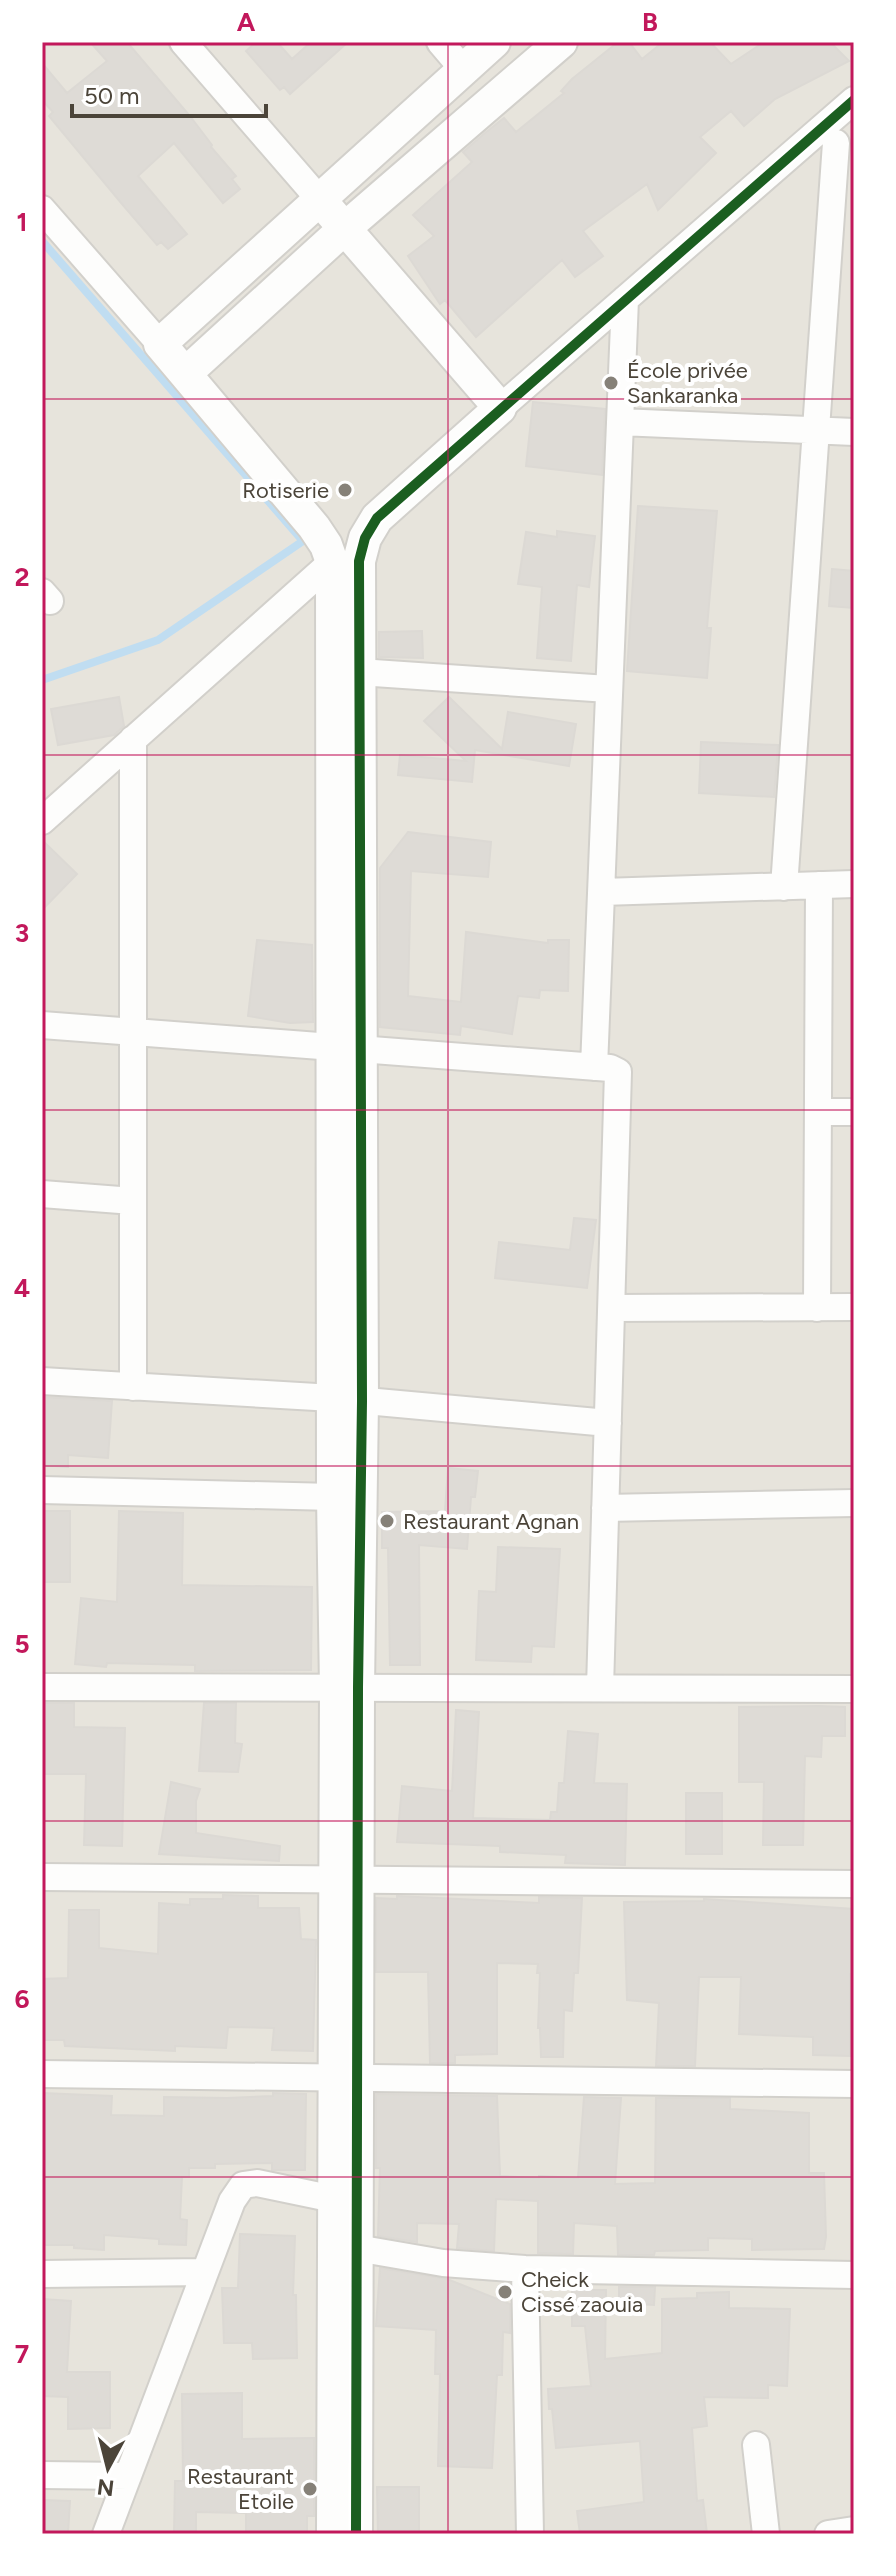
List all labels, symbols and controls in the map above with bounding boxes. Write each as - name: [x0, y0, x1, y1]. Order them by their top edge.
- text: A: [237, 6, 256, 38]
- text: B: [642, 6, 658, 38]
- scale bar: [72, 68, 266, 118]
- text: 50 m: [84, 81, 140, 110]
- text: 1: [17, 206, 27, 238]
- place label: École privée Sankaranka: [627, 357, 748, 409]
- marker: École privée Sankaranka: [602, 374, 620, 392]
- place label: Rotiserie: [242, 477, 329, 504]
- marker: Rotiserie: [336, 481, 354, 499]
- text: 2: [14, 561, 30, 593]
- text: 3: [15, 917, 29, 949]
- text: 4: [14, 1272, 30, 1304]
- place label: Restaurant Agnan: [403, 1508, 579, 1535]
- marker: Restaurant Agnan: [378, 1512, 396, 1530]
- text: 5: [14, 1628, 30, 1660]
- text: 6: [14, 1983, 30, 2015]
- place label: Cheick Cissé zaouia: [521, 2266, 643, 2318]
- marker: Cheick Cissé zaouia: [496, 2283, 514, 2301]
- text: 7: [15, 2338, 29, 2370]
- north arrow: [68, 2428, 148, 2508]
- place label: Restaurant Etoile: [187, 2463, 294, 2515]
- text: N: [96, 2473, 116, 2502]
- marker: Restaurant Etoile: [301, 2480, 319, 2498]

